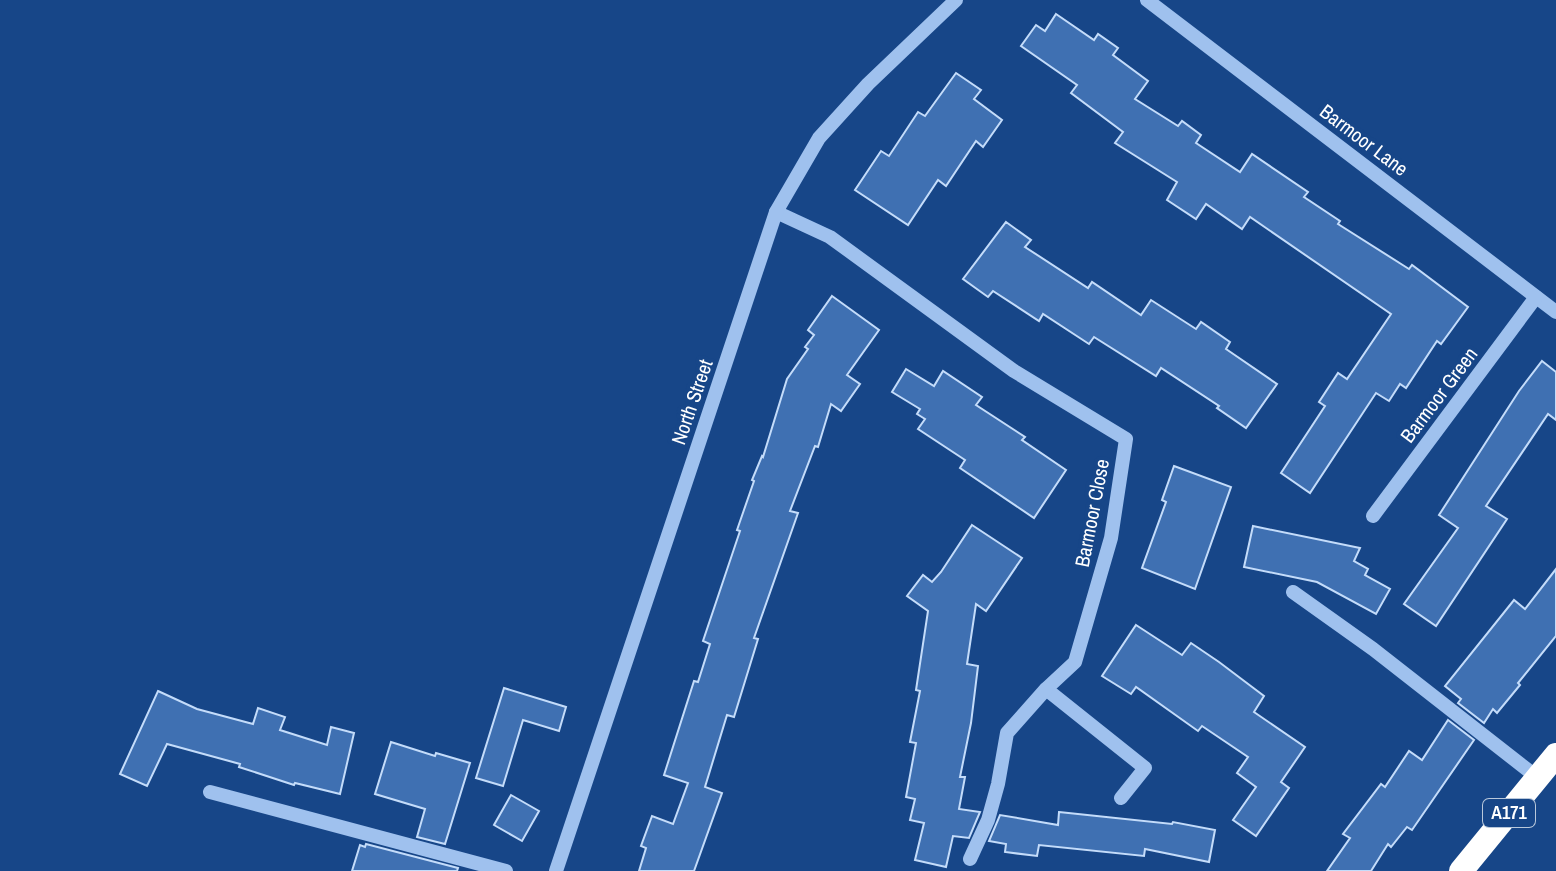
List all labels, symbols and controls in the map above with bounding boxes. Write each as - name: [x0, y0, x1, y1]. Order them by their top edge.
- street label: Barmoor Lane: [1315, 98, 1414, 182]
- street label: Barmoor Green: [1394, 341, 1483, 448]
- street label: North Street: [664, 355, 719, 448]
- street label: Barmoor Close: [1068, 457, 1115, 569]
- road number: A171: [1483, 799, 1535, 827]

